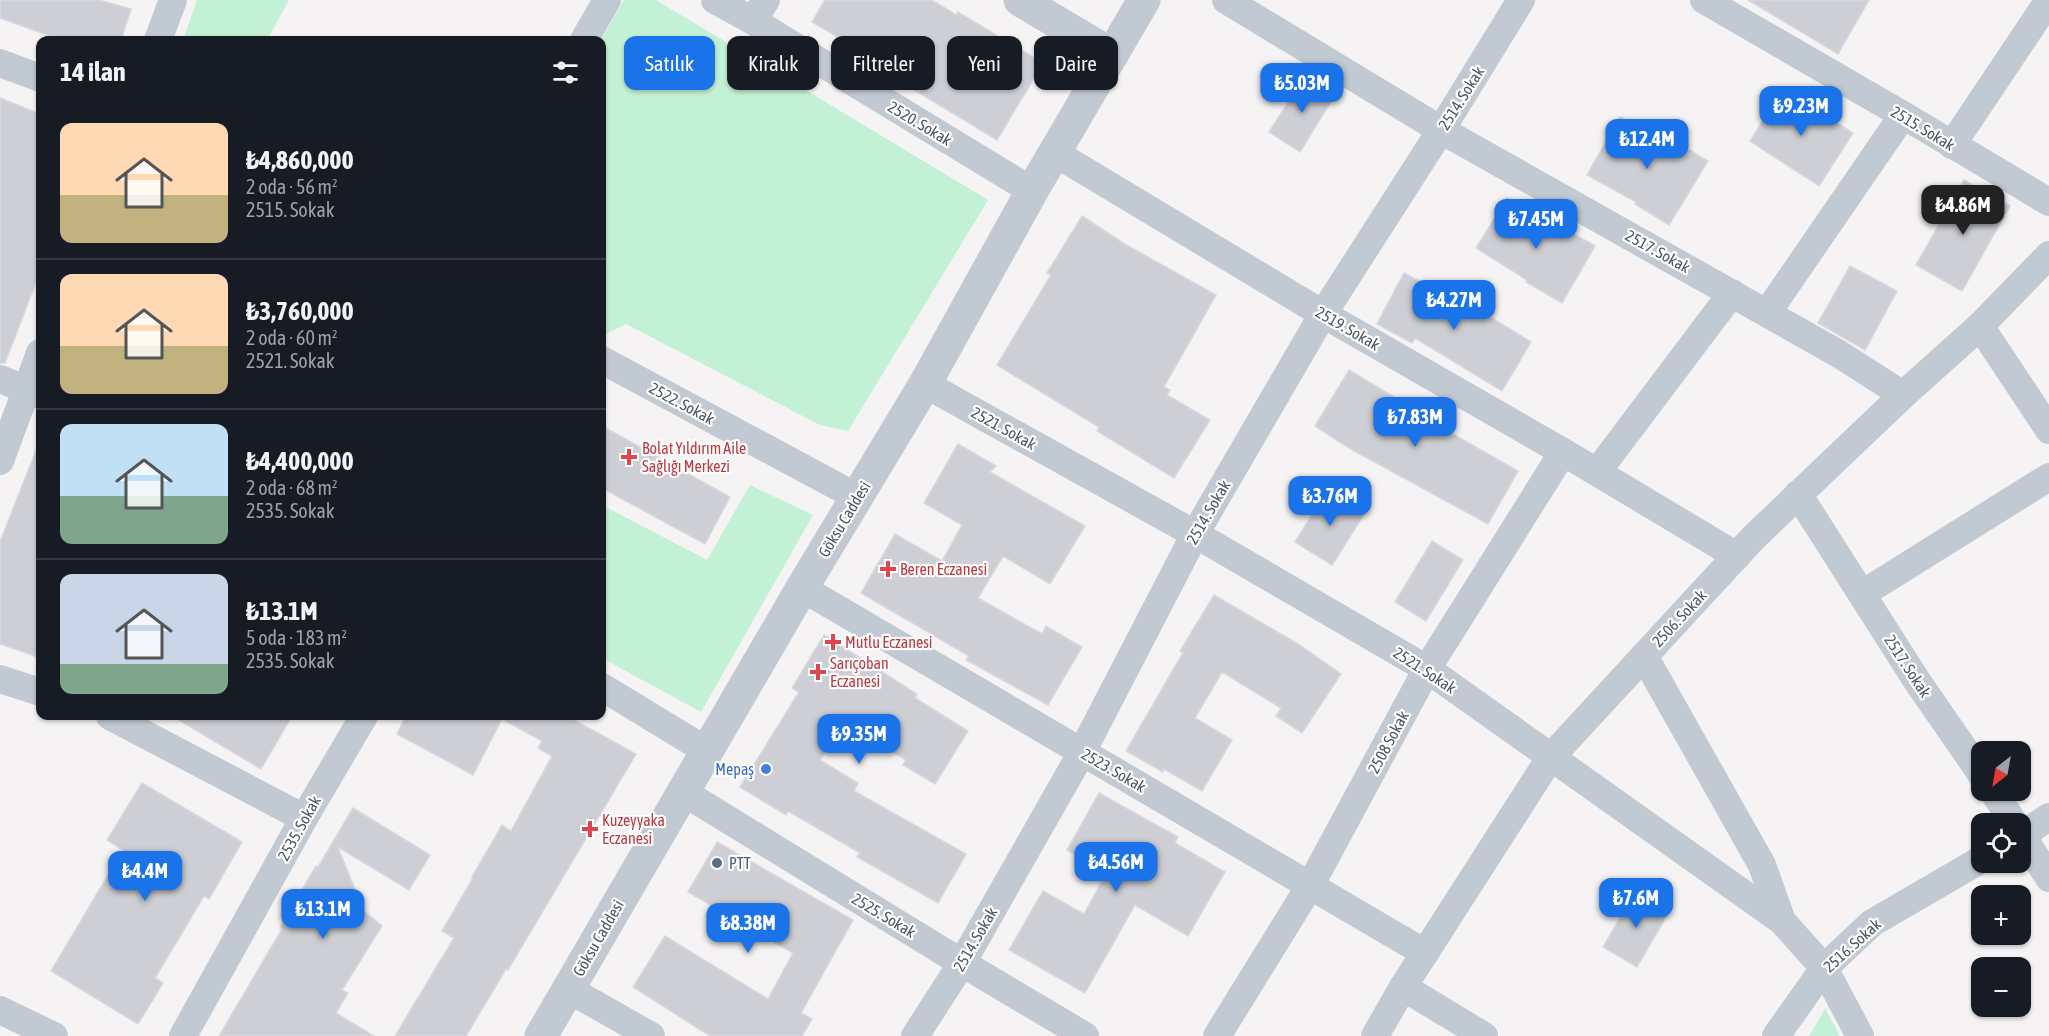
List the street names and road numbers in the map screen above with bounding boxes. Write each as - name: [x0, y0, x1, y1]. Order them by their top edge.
- street label: 2514. Sokak: [1435, 63, 1487, 133]
- street label: 2520. Sokak: [885, 97, 955, 149]
- street label: 2515. Sokak: [1888, 102, 1958, 154]
- street label: 2517. Sokak: [1623, 226, 1693, 276]
- street label: 2519. Sokak: [1313, 302, 1383, 354]
- street label: 2522. Sokak: [646, 378, 718, 428]
- street label: 2521. Sokak: [969, 403, 1039, 453]
- street label: 2514. Sokak: [1182, 477, 1234, 547]
- street label: Göksu Caddesi: [814, 478, 874, 560]
- street label: 2506. Sokak: [1648, 586, 1710, 650]
- street label: 2517. Sokak: [1881, 631, 1935, 701]
- street label: 2521. Sokak: [1390, 643, 1460, 697]
- street label: 2508 Sokak: [1364, 708, 1412, 776]
- street label: 2523. Sokak: [1079, 744, 1149, 796]
- street label: 2535. Sokak: [274, 793, 324, 863]
- street label: 2525. Sokak: [849, 889, 919, 941]
- street label: Göksu Caddesi: [569, 897, 627, 979]
- street label: 2514. Sokak: [949, 904, 1001, 974]
- street label: 2516. Sokak: [1820, 915, 1884, 975]

